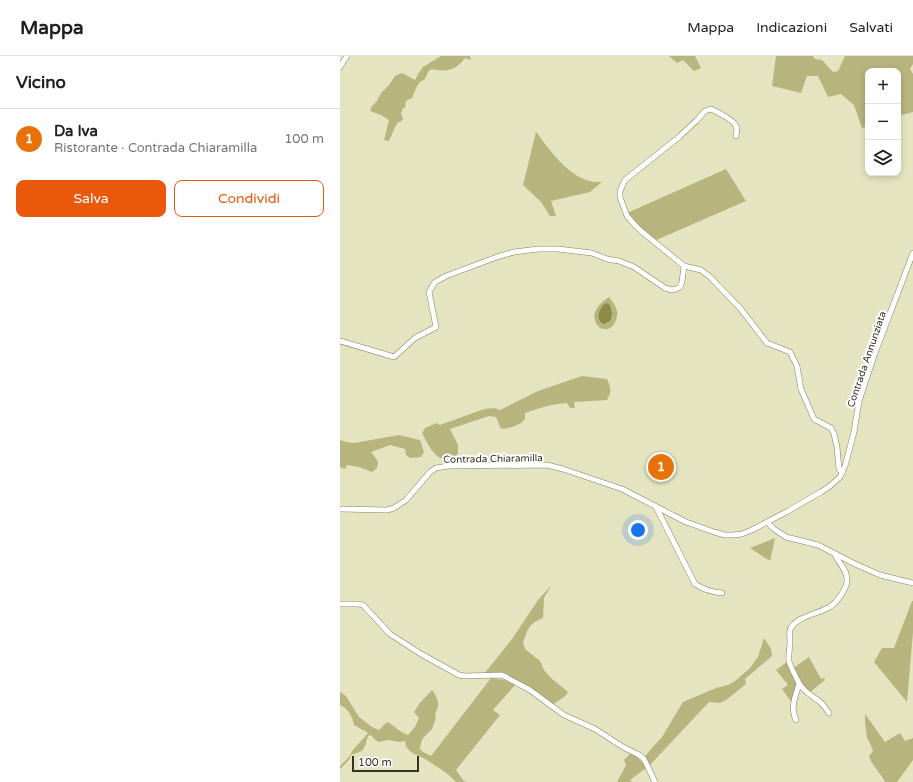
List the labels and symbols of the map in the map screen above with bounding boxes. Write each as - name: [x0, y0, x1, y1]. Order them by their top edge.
- street label: Contrada Annunziata: [845, 310, 889, 409]
- street label: Contrada Chiaramilla: [443, 452, 543, 466]
- pin: 1: [648, 452, 674, 482]
- your location: [628, 520, 648, 540]
- scale bar: [352, 754, 419, 773]

